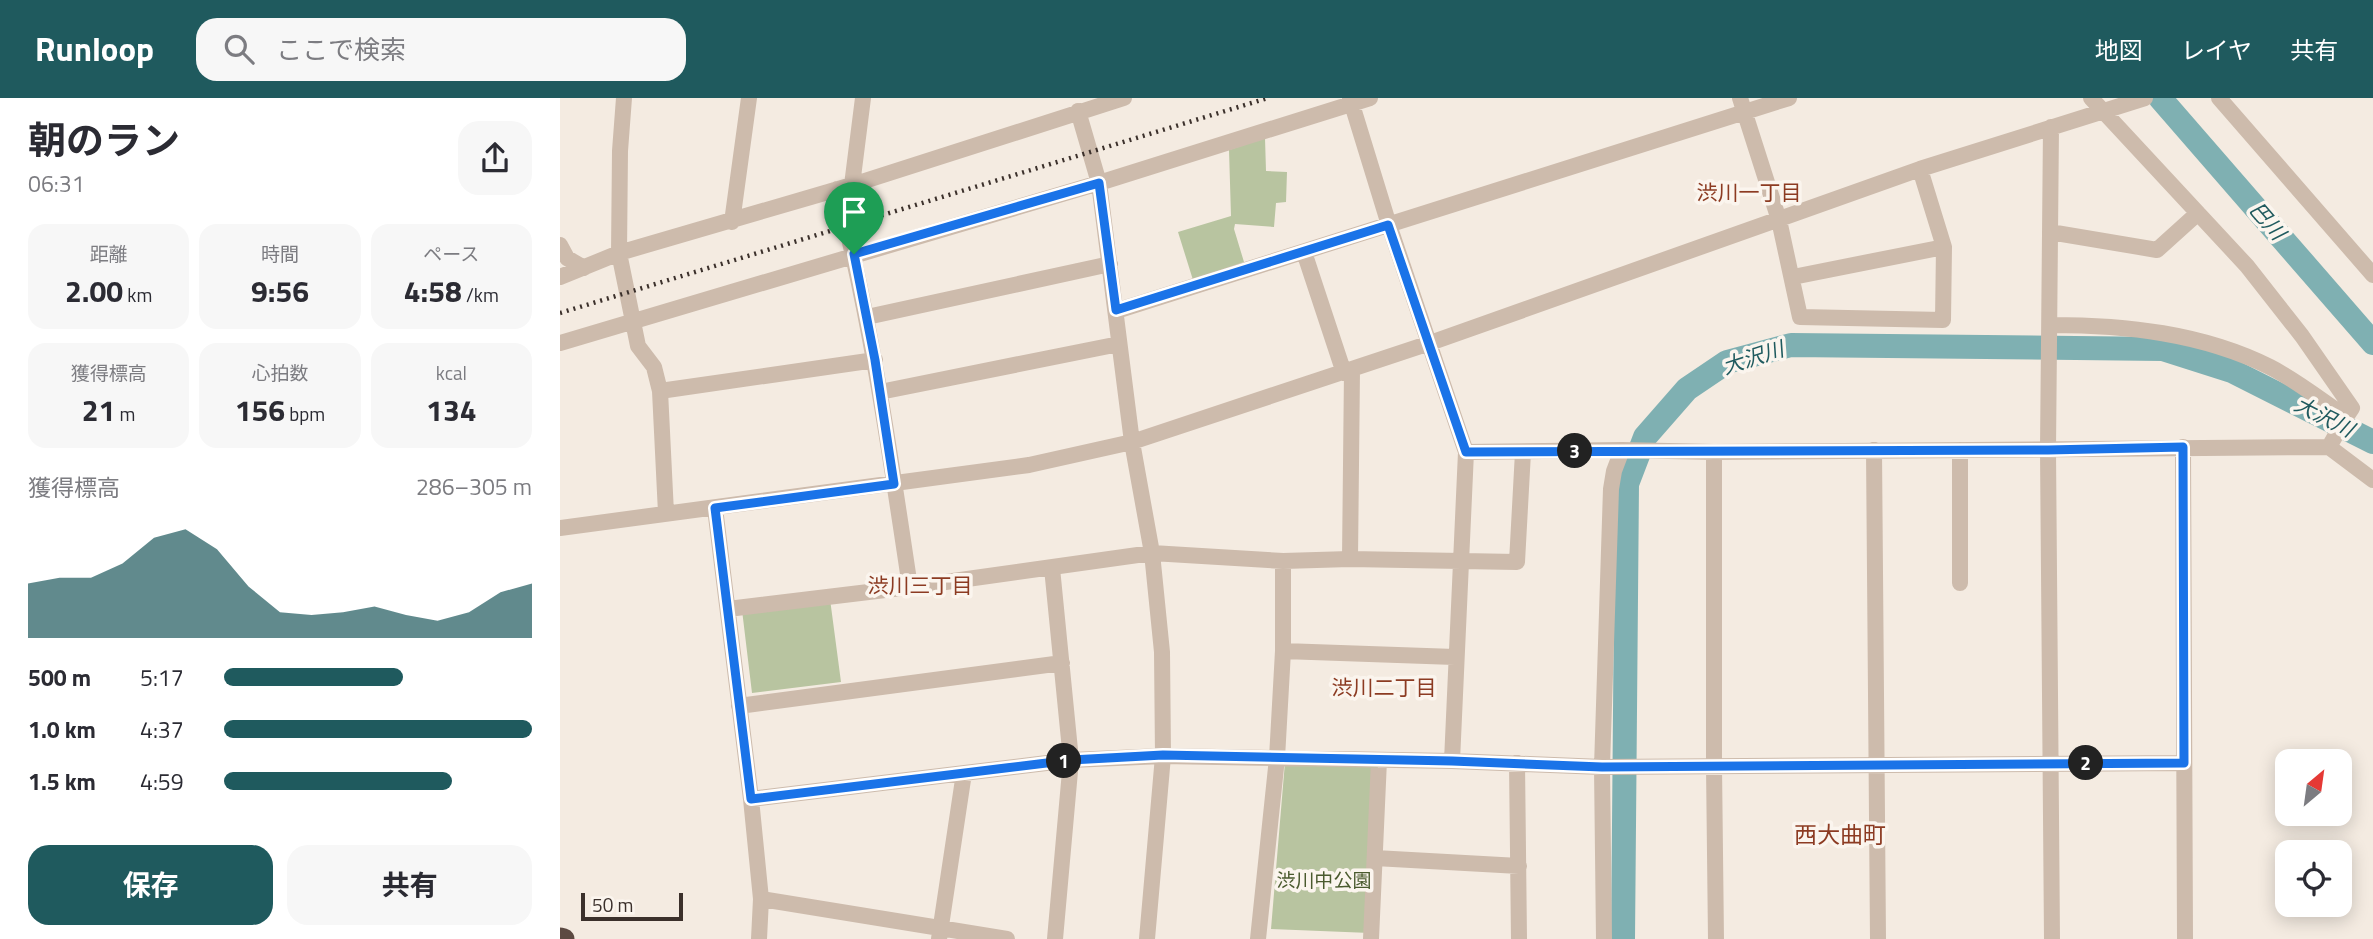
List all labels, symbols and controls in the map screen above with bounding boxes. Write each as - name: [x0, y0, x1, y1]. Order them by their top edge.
- search box: [196, 18, 686, 81]
- text: Runloop: [35, 24, 154, 74]
- icon: search: [220, 30, 258, 68]
- text: ここで検索: [276, 30, 406, 69]
- text: 地図: [2095, 32, 2143, 68]
- text: レイヤ: [2181, 32, 2252, 68]
- text: 共有: [2290, 32, 2338, 68]
- text: 朝のラン: [28, 111, 180, 169]
- button: share: [458, 121, 532, 195]
- text: 06:31: [28, 166, 85, 201]
- district label: 渋川一丁目: [1697, 176, 1802, 208]
- pin: [824, 182, 884, 254]
- icon: arrive: [835, 193, 873, 231]
- water label: 巴川: [2242, 194, 2295, 248]
- text: 距離: [90, 239, 128, 268]
- text: 時間: [261, 239, 299, 268]
- text: ペース: [423, 239, 479, 268]
- text: 2.00: [65, 268, 123, 314]
- text: 9:56: [251, 268, 309, 314]
- text: 4:58: [404, 268, 462, 314]
- text: km: [123, 280, 152, 309]
- text: /km: [462, 280, 499, 309]
- water label: 大沢川: [1718, 331, 1789, 382]
- text: 獲得標高: [71, 358, 147, 387]
- text: 心拍数: [251, 358, 309, 387]
- text: kcal: [436, 358, 467, 387]
- text: 21: [82, 387, 115, 433]
- text: 156: [235, 387, 285, 433]
- text: 134: [426, 387, 477, 433]
- water label: 大沢川: [2289, 388, 2362, 446]
- text: m: [115, 399, 136, 428]
- text: bpm: [285, 399, 325, 428]
- pin: 3: [1558, 434, 1592, 468]
- text: 3: [1569, 436, 1580, 465]
- text: 286–305 m: [416, 469, 532, 504]
- text: 獲得標高: [28, 470, 120, 505]
- district label: 渋川三丁目: [868, 569, 973, 601]
- text: 500 m: [28, 660, 91, 695]
- text: 5:17: [140, 660, 184, 695]
- district label: 渋川二丁目: [1332, 671, 1437, 703]
- text: 1.0 km: [28, 712, 96, 747]
- text: 4:37: [140, 712, 184, 747]
- pin: 1: [1046, 744, 1082, 778]
- text: 1: [1058, 746, 1069, 775]
- pin: 2: [2068, 746, 2104, 780]
- text: 2: [2080, 748, 2091, 777]
- north arrow: [2275, 749, 2352, 826]
- map controls: [2275, 749, 2352, 917]
- text: 1.5 km: [28, 764, 96, 799]
- text: 4:59: [140, 764, 184, 799]
- district label: 西大曲町: [1794, 817, 1886, 852]
- button: locate: [2275, 840, 2352, 917]
- button: 保存: [28, 845, 273, 925]
- button: 共有: [287, 845, 532, 925]
- park label: 渋川中公園: [1276, 865, 1372, 894]
- scale bar: [581, 890, 682, 922]
- text: 50 m: [592, 890, 633, 919]

